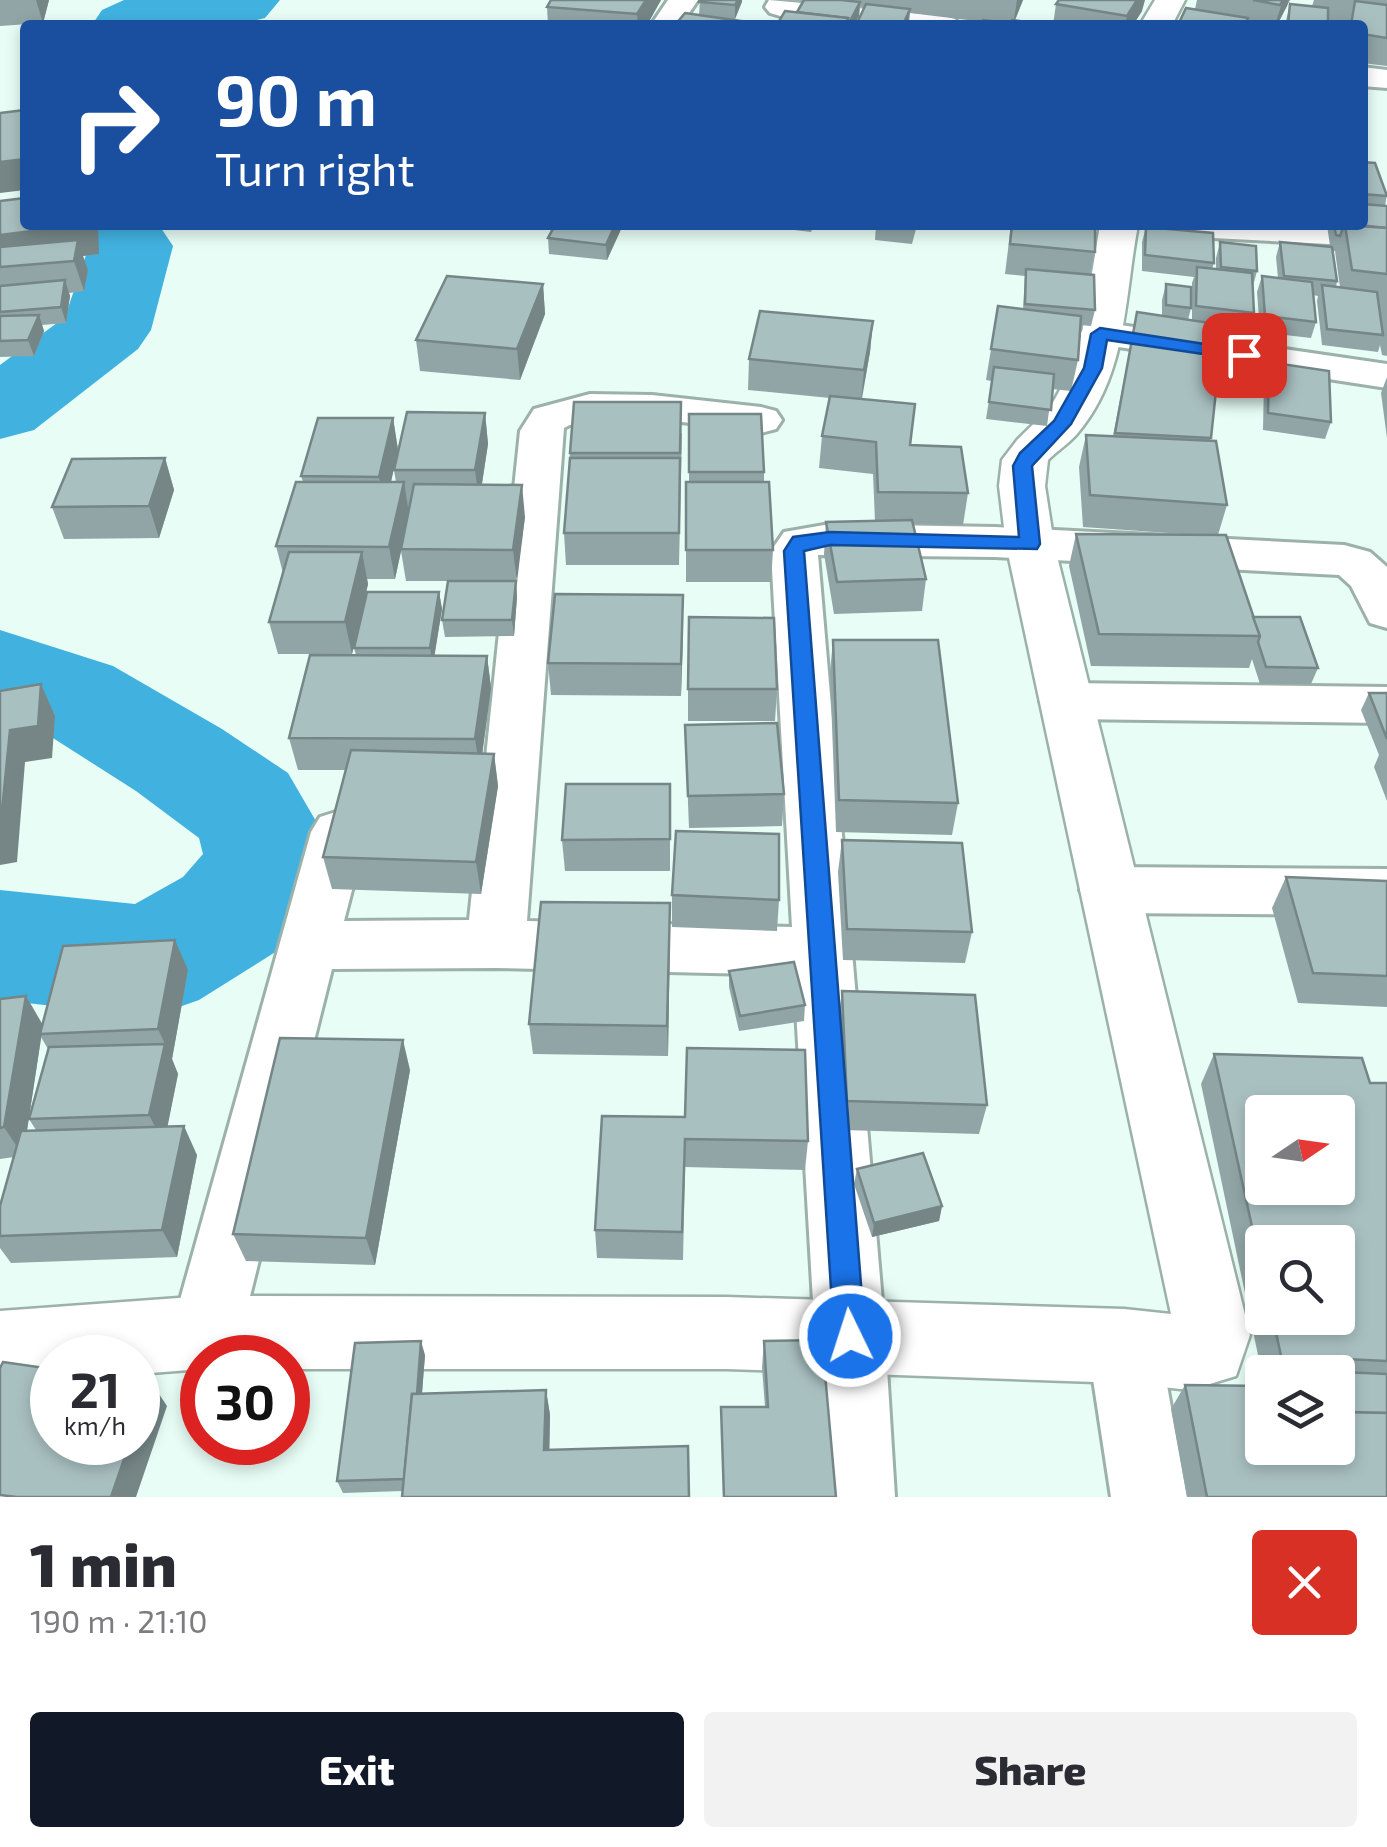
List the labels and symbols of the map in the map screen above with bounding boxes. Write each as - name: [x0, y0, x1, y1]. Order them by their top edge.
- pin: [1202, 313, 1287, 398]
- north arrow: [1245, 1095, 1355, 1205]
- position arrow: [798, 1284, 902, 1388]
- speed limit sign: 30: [180, 1335, 310, 1465]

